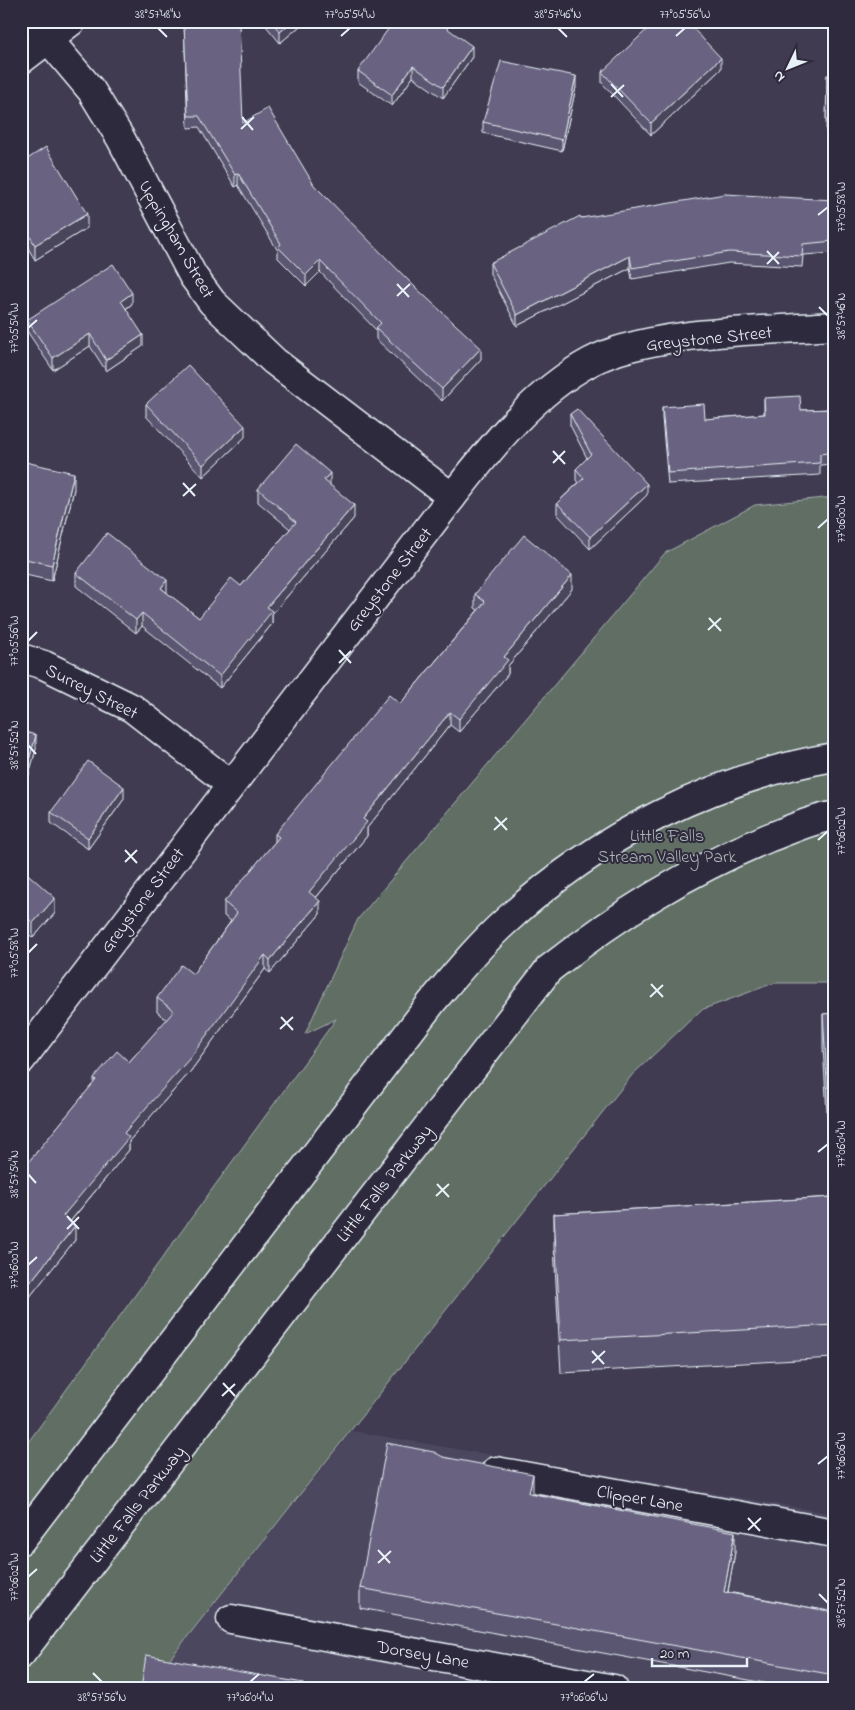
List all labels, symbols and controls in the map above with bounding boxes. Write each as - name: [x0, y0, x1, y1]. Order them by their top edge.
- text: 38°57'48"N: [135, 6, 181, 24]
- text: 77°05'54"W: [325, 6, 375, 24]
- text: 38°57'46"N: [535, 6, 581, 24]
- text: 77°05'56"W: [660, 6, 710, 24]
- north arrow: [762, 42, 812, 92]
- text: N: [769, 65, 790, 86]
- street label: Uppingham Street: [130, 176, 220, 304]
- text: 77°05'58"W: [833, 182, 851, 232]
- text: 38°57'46"N: [833, 293, 851, 339]
- text: 77°05'54"W: [6, 303, 24, 353]
- street label: Greystone Street: [645, 320, 773, 360]
- text: 77°06'00"W: [833, 495, 851, 543]
- street label: Greystone Street: [341, 522, 440, 638]
- text: 77°05'56"W: [6, 616, 24, 666]
- street label: Surrey Street: [40, 658, 142, 727]
- text: 38°57'52"N: [6, 720, 24, 770]
- text: 77°06'02"W: [833, 807, 851, 855]
- park label: Little Falls Stream Valley Park: [598, 824, 736, 871]
- street label: Greystone Street: [95, 843, 192, 959]
- text: 77°05'58"W: [6, 928, 24, 978]
- street label: Little Falls Parkway: [331, 1120, 440, 1248]
- text: 77°06'04"W: [833, 1120, 851, 1168]
- text: 38°57'54"N: [6, 1150, 24, 1198]
- text: 77°06'00"W: [6, 1241, 24, 1289]
- text: 77°06'06"W: [833, 1432, 851, 1480]
- street label: Little Falls Parkway: [84, 1441, 193, 1569]
- street label: Clipper Lane: [594, 1480, 686, 1521]
- text: 77°06'02"W: [6, 1553, 24, 1601]
- text: 38°57'52"N: [833, 1578, 851, 1628]
- street label: Dorsey Lane: [374, 1635, 472, 1677]
- scale bar: [652, 1635, 748, 1667]
- text: 20 m: [660, 1643, 690, 1665]
- text: 38°57'56"N: [78, 1689, 126, 1707]
- text: 77°06'04"W: [226, 1689, 274, 1707]
- text: 77°06'06"W: [560, 1689, 608, 1707]

